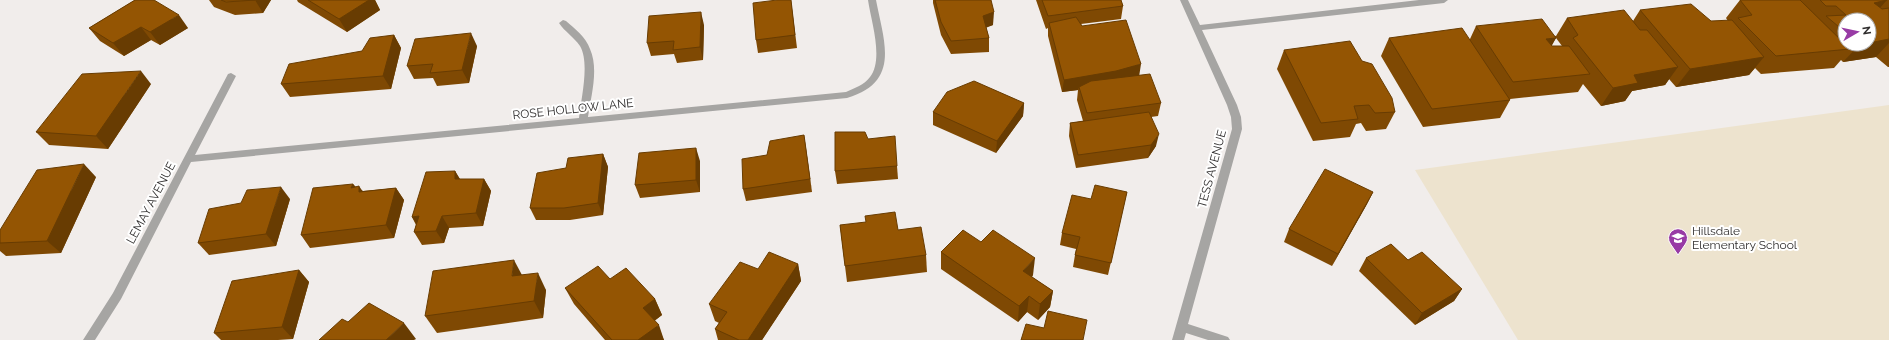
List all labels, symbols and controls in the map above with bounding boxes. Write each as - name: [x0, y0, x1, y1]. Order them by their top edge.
- north arrow: [1837, 12, 1877, 52]
- text: N: [1859, 25, 1873, 36]
- street label: ROSE HOLLOW LANE: [512, 96, 634, 122]
- street label: TESS AVENUE: [1195, 128, 1229, 210]
- street label: LEMAY AVENUE: [124, 160, 178, 246]
- place label: Hillsdale Elementary School: [1692, 224, 1798, 252]
- school or university icon: Hillsdale Elementary School: [1667, 227, 1689, 255]

